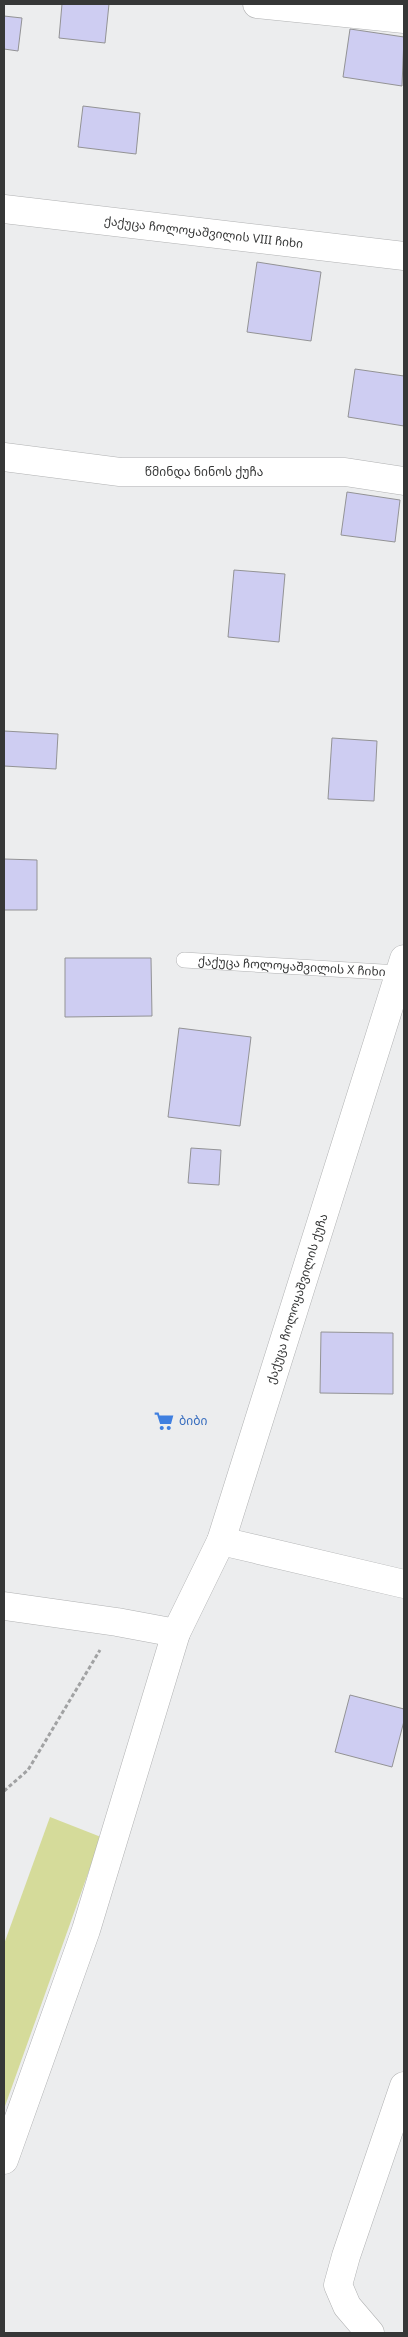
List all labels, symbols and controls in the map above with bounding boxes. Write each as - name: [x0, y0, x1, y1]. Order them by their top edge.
- street label: ქაქუცა ჩოლოყაშვილის VIII ჩიხი: [103, 212, 304, 252]
- street label: წმინდა ნინოს ქუჩა: [145, 463, 263, 480]
- street label: ქაქუცა ჩოლოყაშვილის X ჩიხი: [198, 952, 386, 980]
- street label: ქაქუცა ჩოლოყაშვილის ქუჩა: [262, 1211, 331, 1386]
- supermarket icon: ბიბი: [153, 1410, 175, 1432]
- place label: ბიბი: [179, 1412, 207, 1429]

